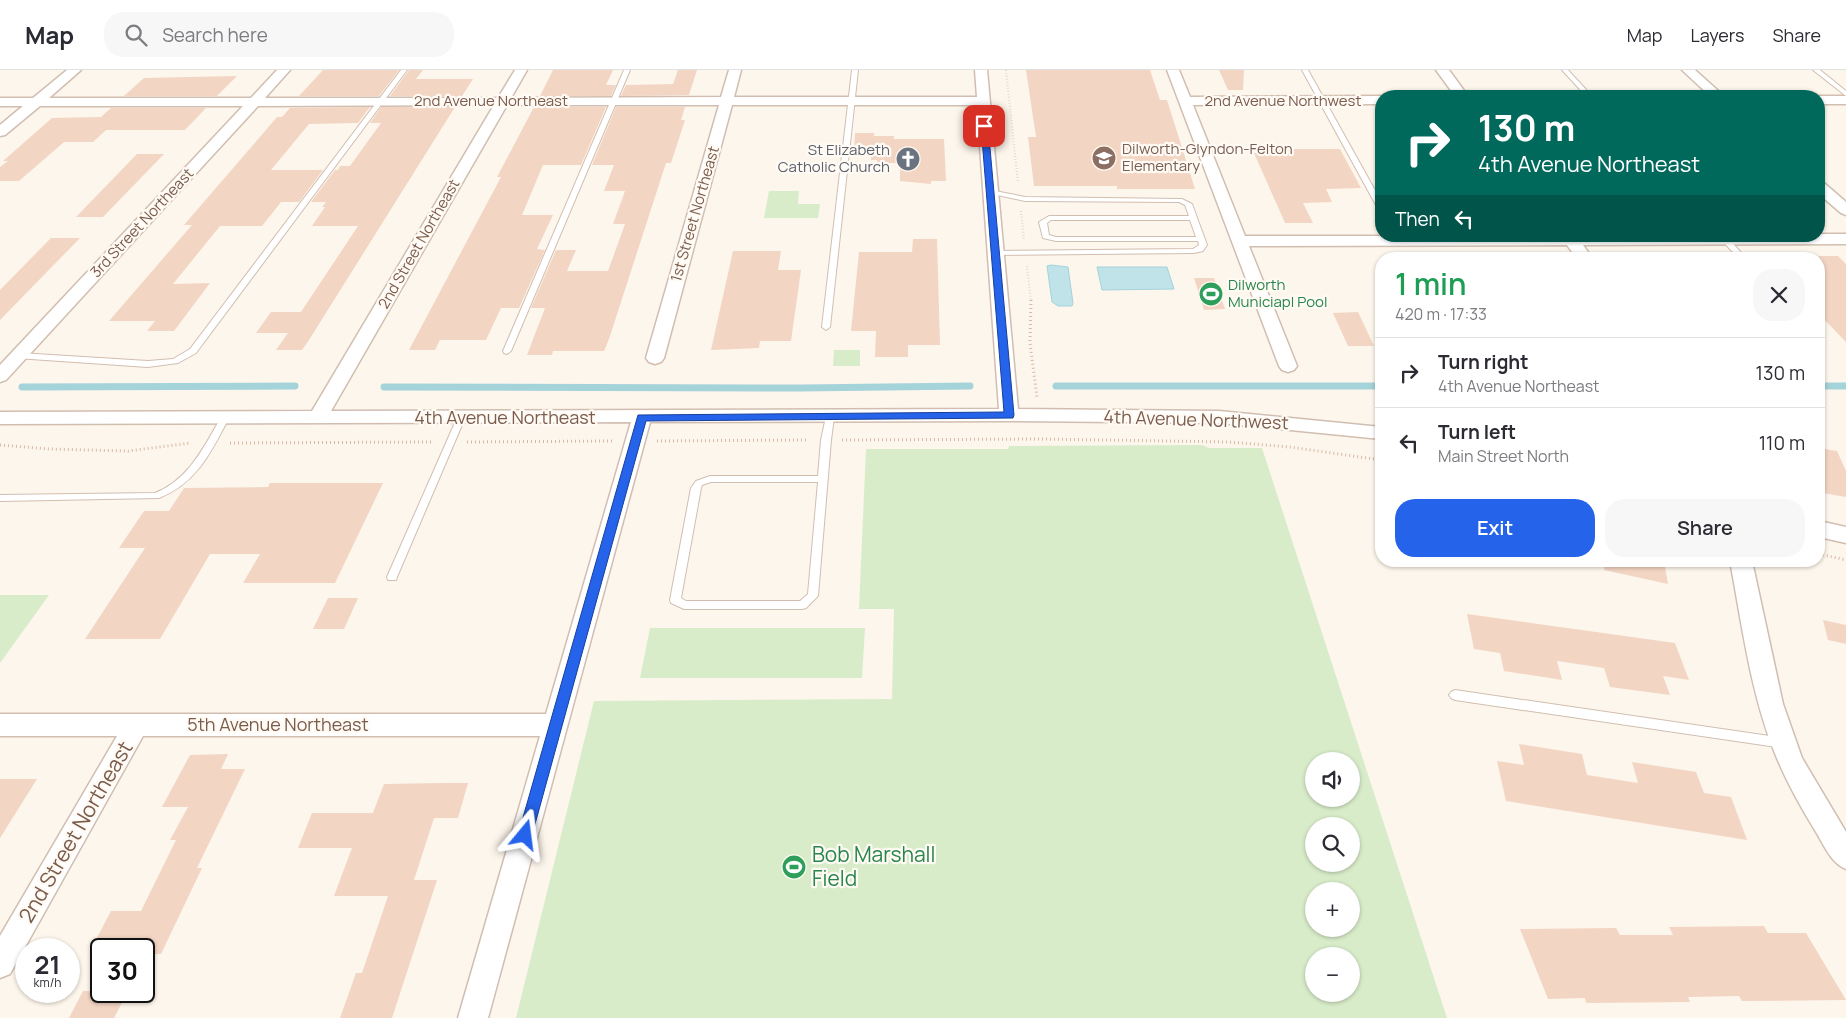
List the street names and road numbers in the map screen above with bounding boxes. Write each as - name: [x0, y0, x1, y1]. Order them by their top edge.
- street label: 2nd Avenue Northeast: [414, 90, 568, 111]
- street label: 2nd Avenue Northwest: [1205, 90, 1361, 111]
- street label: 1st Street Northeast: [665, 144, 724, 284]
- street label: 3rd Street Northeast: [85, 163, 198, 282]
- street label: 2nd Street Northeast: [373, 175, 464, 313]
- street label: 4th Avenue Northwest: [1103, 404, 1289, 434]
- street label: 4th Avenue Northeast: [414, 405, 596, 429]
- street label: 5th Avenue Northeast: [187, 712, 369, 736]
- street label: 2nd Street Northeast: [12, 736, 139, 927]

